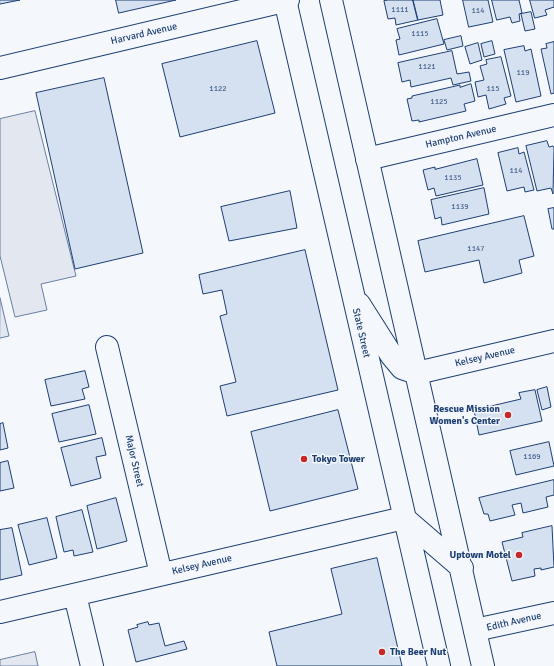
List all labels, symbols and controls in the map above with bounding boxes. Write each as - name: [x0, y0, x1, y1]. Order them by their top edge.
- house number: 1111: [391, 5, 409, 15]
- house number: 114: [472, 6, 484, 16]
- street label: Harvard Avenue: [110, 21, 178, 47]
- house number: 1115: [411, 29, 429, 39]
- house number: 1121: [418, 62, 436, 72]
- house number: 119: [517, 68, 529, 78]
- house number: 1122: [209, 84, 227, 94]
- house number: 115: [487, 84, 499, 94]
- house number: 1125: [430, 97, 448, 107]
- street label: Hampton Avenue: [424, 123, 498, 151]
- house number: 114: [510, 166, 522, 176]
- house number: 1135: [444, 173, 462, 183]
- house number: 1139: [451, 202, 469, 212]
- house number: 1147: [467, 244, 485, 254]
- street label: State Street: [349, 307, 373, 359]
- street label: Kelsey Avenue: [454, 344, 516, 370]
- place label: Rescue Mission Women's Center: [430, 403, 500, 426]
- marker: Rescue Mission Women's Center: [503, 410, 513, 420]
- street label: Major Street: [122, 434, 146, 488]
- house number: 1169: [523, 452, 541, 462]
- place label: Tokyo Tower: [312, 453, 365, 465]
- marker: Tokyo Tower: [299, 454, 309, 464]
- place label: Uptown Motel: [449, 549, 511, 561]
- marker: Uptown Motel: [514, 550, 524, 560]
- street label: Kelsey Avenue: [171, 552, 233, 578]
- street label: Edith Avenue: [485, 610, 543, 634]
- place label: The Beer Nut: [390, 646, 446, 658]
- marker: The Beer Nut: [377, 647, 387, 657]

